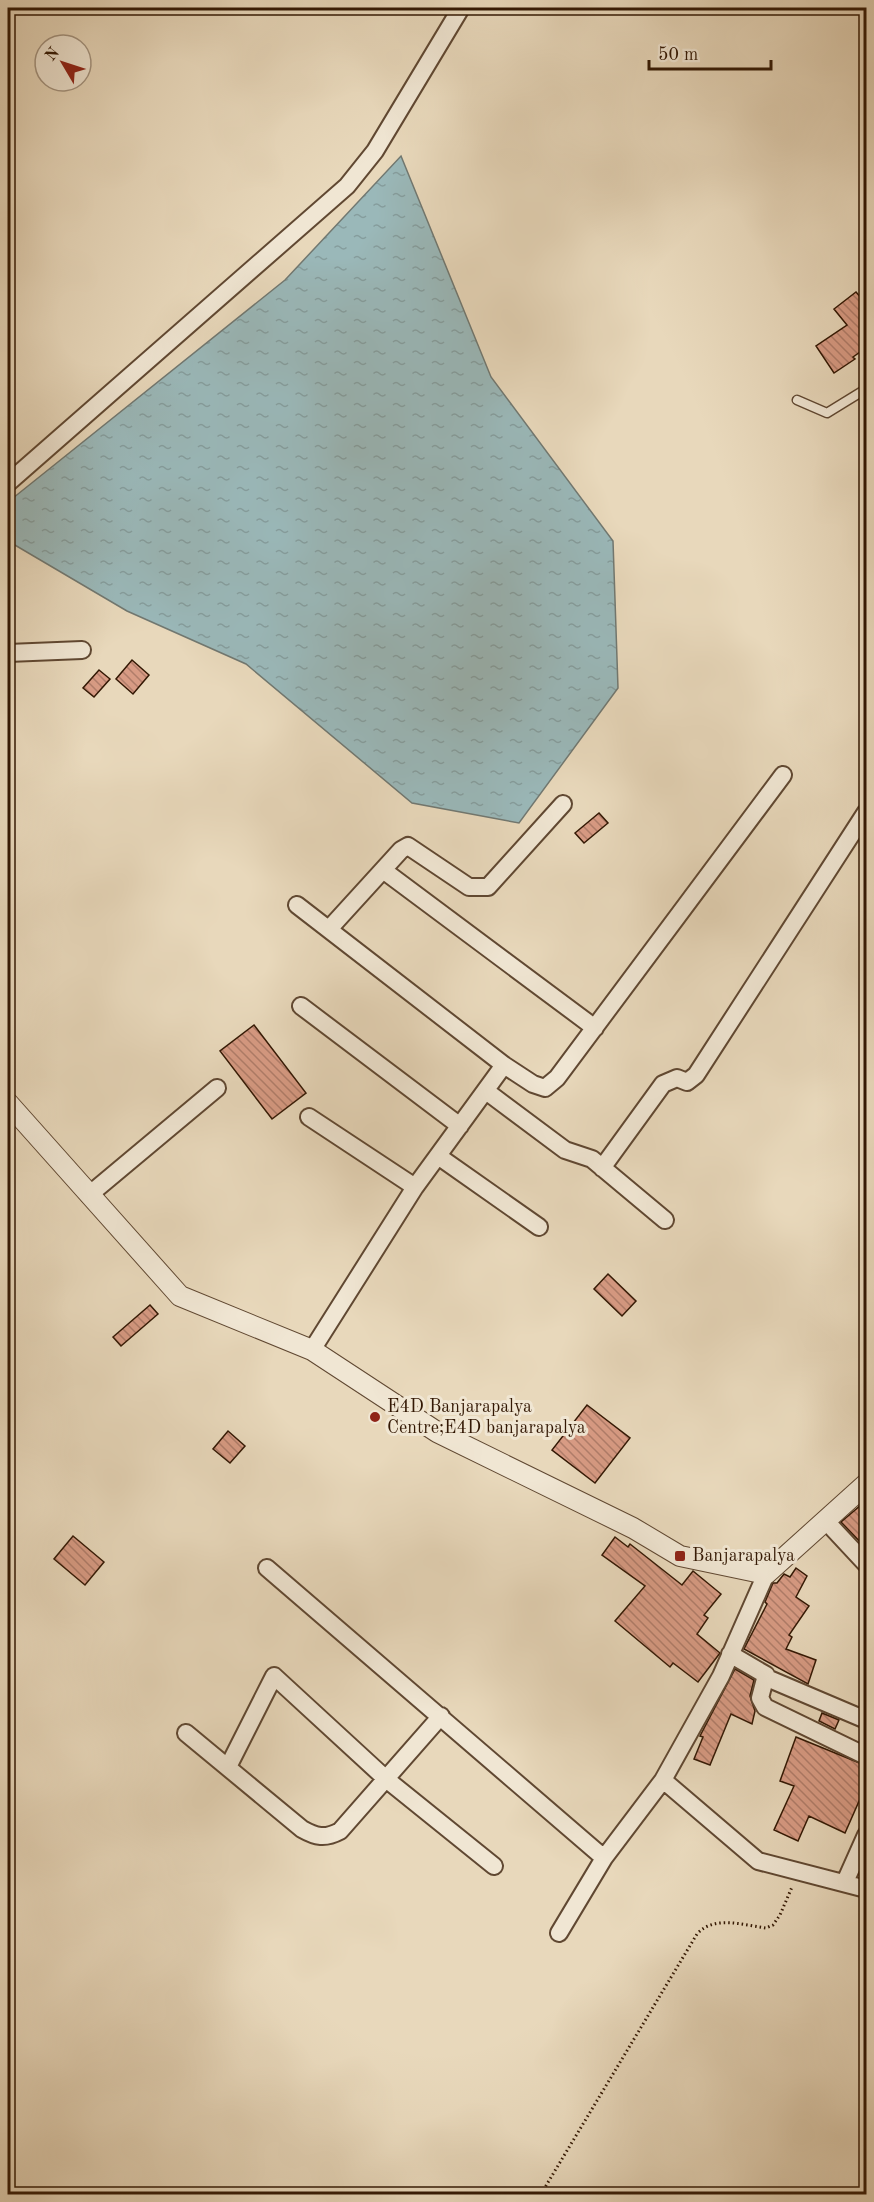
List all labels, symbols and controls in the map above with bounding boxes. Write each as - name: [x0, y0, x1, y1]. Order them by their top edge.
- north arrow: [33, 33, 93, 93]
- scale bar: [649, 33, 770, 71]
- text: N: [43, 44, 63, 65]
- text: 50 m: [658, 46, 698, 64]
- place label: E4D Banjarapalya Centre;E4D banjarapalya: [387, 1398, 586, 1437]
- marker: E4D Banjarapalya Centre;E4D banjarapalya: [368, 1410, 382, 1424]
- place label: Banjarapalya: [692, 1547, 795, 1565]
- marker: Banjarapalya: [673, 1549, 687, 1563]

